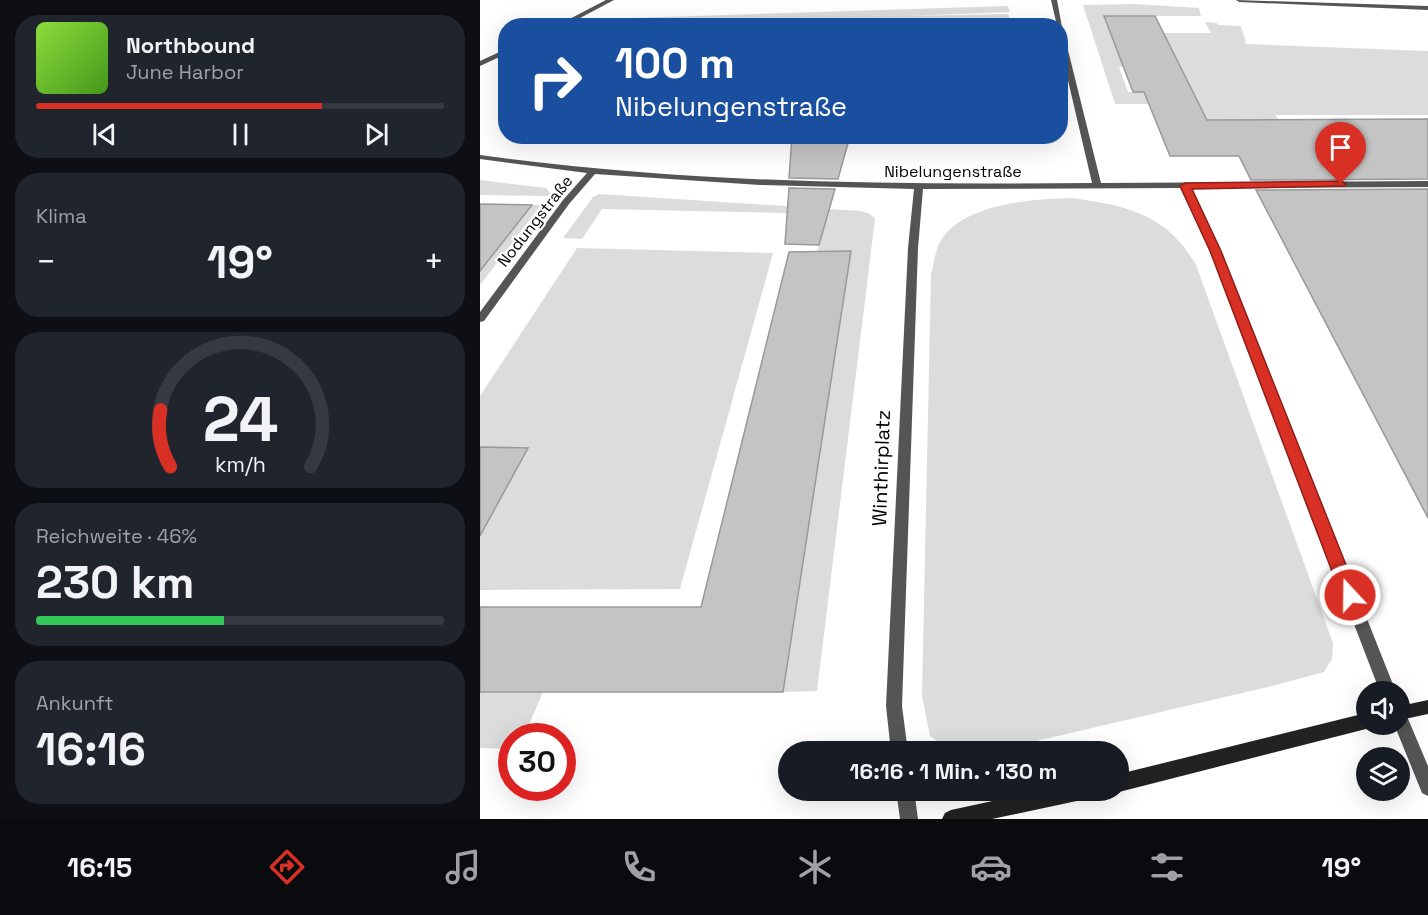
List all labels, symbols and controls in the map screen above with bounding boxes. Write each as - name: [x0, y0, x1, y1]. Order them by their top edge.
- text: Northbound: [126, 31, 255, 59]
- text: 100 m: [615, 37, 735, 90]
- icon: right: [516, 42, 594, 120]
- text: June Harbor: [126, 59, 244, 85]
- text: Nibelungenstraße: [615, 89, 847, 124]
- icon: previous: [88, 118, 121, 151]
- icon: pause: [224, 118, 257, 151]
- icon: next: [360, 118, 393, 151]
- pin: [1315, 122, 1366, 184]
- icon: arrive: [1324, 131, 1357, 164]
- street label: Nibelungenstraße: [884, 161, 1022, 182]
- street label: Nodungstraße: [493, 171, 577, 271]
- text: Klima: [36, 203, 87, 229]
- text: 19°: [207, 234, 273, 291]
- text: −: [36, 241, 56, 283]
- text: +: [424, 241, 444, 283]
- text: 24: [202, 380, 278, 459]
- street label: Winthirplatz: [866, 409, 896, 527]
- text: km/h: [214, 451, 266, 478]
- text: Reichweite · 46%: [36, 523, 197, 549]
- text: 230 km: [36, 554, 195, 611]
- position arrow: [1318, 563, 1382, 627]
- map controls: [1356, 681, 1410, 801]
- button: sound: [1356, 681, 1410, 735]
- text: Ankunft: [36, 690, 114, 716]
- text: 16:16: [36, 721, 146, 778]
- speed limit sign: 30: [498, 723, 576, 801]
- button: layers: [1356, 747, 1410, 801]
- text: 16:16 · 1 Min. · 130 m: [850, 757, 1057, 785]
- icon: directions: [266, 846, 308, 888]
- icon: music: [442, 846, 484, 888]
- icon: phone: [618, 846, 660, 888]
- icon: climate: [794, 846, 836, 888]
- icon: car: [970, 846, 1012, 888]
- icon: filters: [1146, 846, 1188, 888]
- text: 16:15: [67, 850, 132, 885]
- text: 19°: [1322, 850, 1361, 885]

